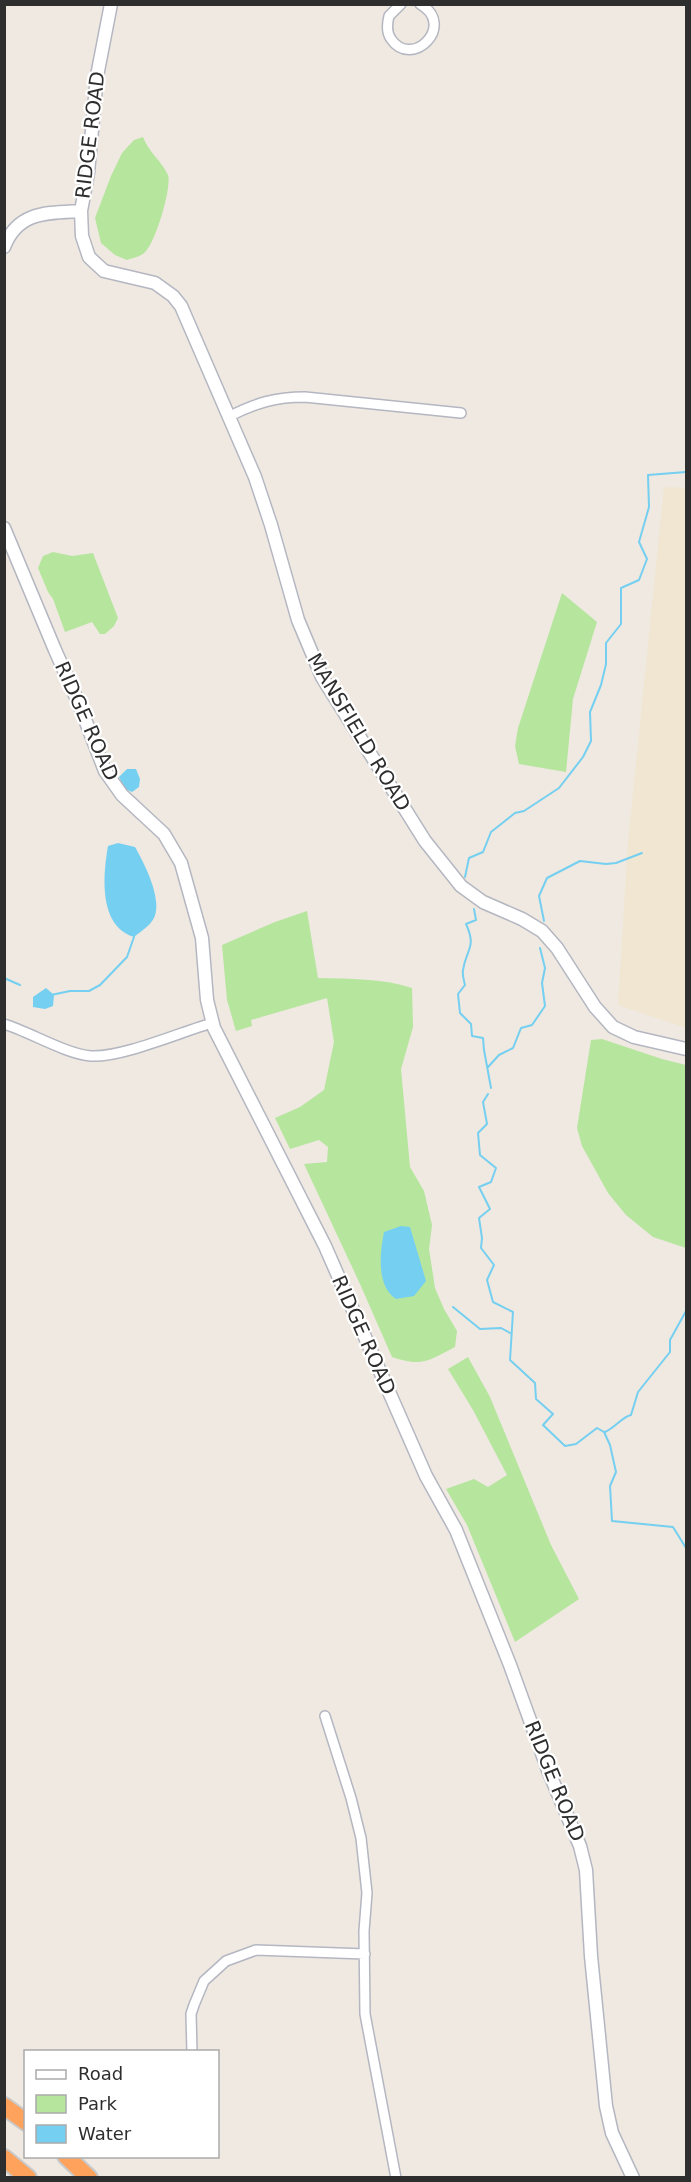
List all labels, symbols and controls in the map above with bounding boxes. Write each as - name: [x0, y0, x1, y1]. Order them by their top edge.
- street label: RIDGE ROAD: [70, 70, 110, 200]
- street label: MANSFIELD ROAD: [302, 649, 416, 815]
- street label: RIDGE ROAD: [50, 658, 124, 784]
- street label: RIDGE ROAD: [327, 1272, 401, 1398]
- street label: RIDGE ROAD: [520, 1717, 590, 1845]
- legend: [24, 2050, 219, 2158]
- text: Road: [78, 2063, 123, 2084]
- text: Park: [78, 2093, 117, 2114]
- text: Water: [78, 2123, 132, 2144]

